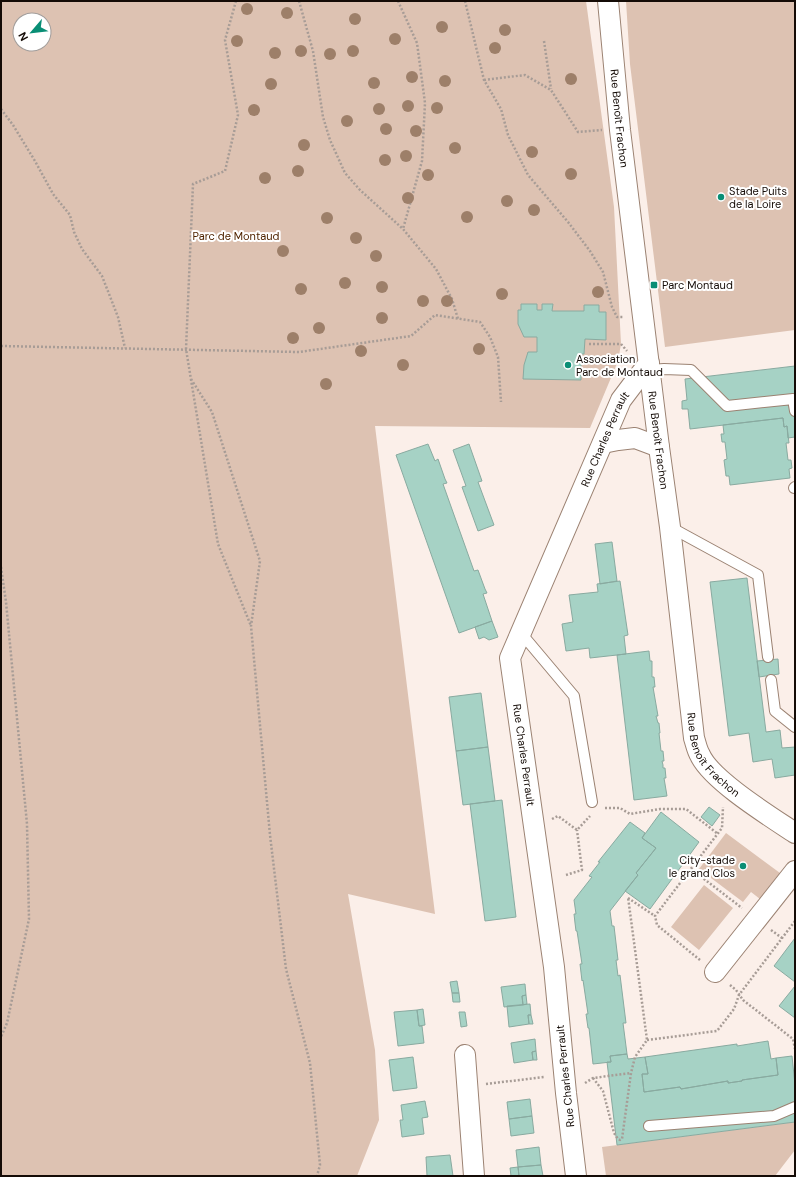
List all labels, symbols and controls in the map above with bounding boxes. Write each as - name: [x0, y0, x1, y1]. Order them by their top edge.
- north arrow: [12, 12, 52, 52]
- text: N: [15, 30, 31, 44]
- street label: Rue Benoît Frachon: [607, 69, 632, 168]
- place label: Stade Puits de la Loire: [729, 184, 787, 211]
- marker: Stade Puits de la Loire: [716, 192, 726, 202]
- park label: Parc de Montaud: [193, 229, 280, 243]
- place label: Parc Montaud: [662, 278, 733, 292]
- marker: Parc Montaud: [649, 280, 659, 290]
- place label: Association Parc de Montaud: [576, 352, 663, 379]
- marker: Association Parc de Montaud: [563, 360, 573, 370]
- street label: Rue Charles Perrault: [578, 388, 632, 489]
- street label: Rue Benoît Frachon: [645, 390, 672, 490]
- street label: Rue Charles Perrault: [510, 703, 538, 807]
- street label: Rue Benoît Frachon: [684, 712, 743, 800]
- place label: City-stade le grand Clos: [669, 853, 735, 880]
- marker: City-stade le grand Clos: [738, 861, 748, 871]
- street label: Rue Charles Perrault: [553, 1024, 577, 1128]

